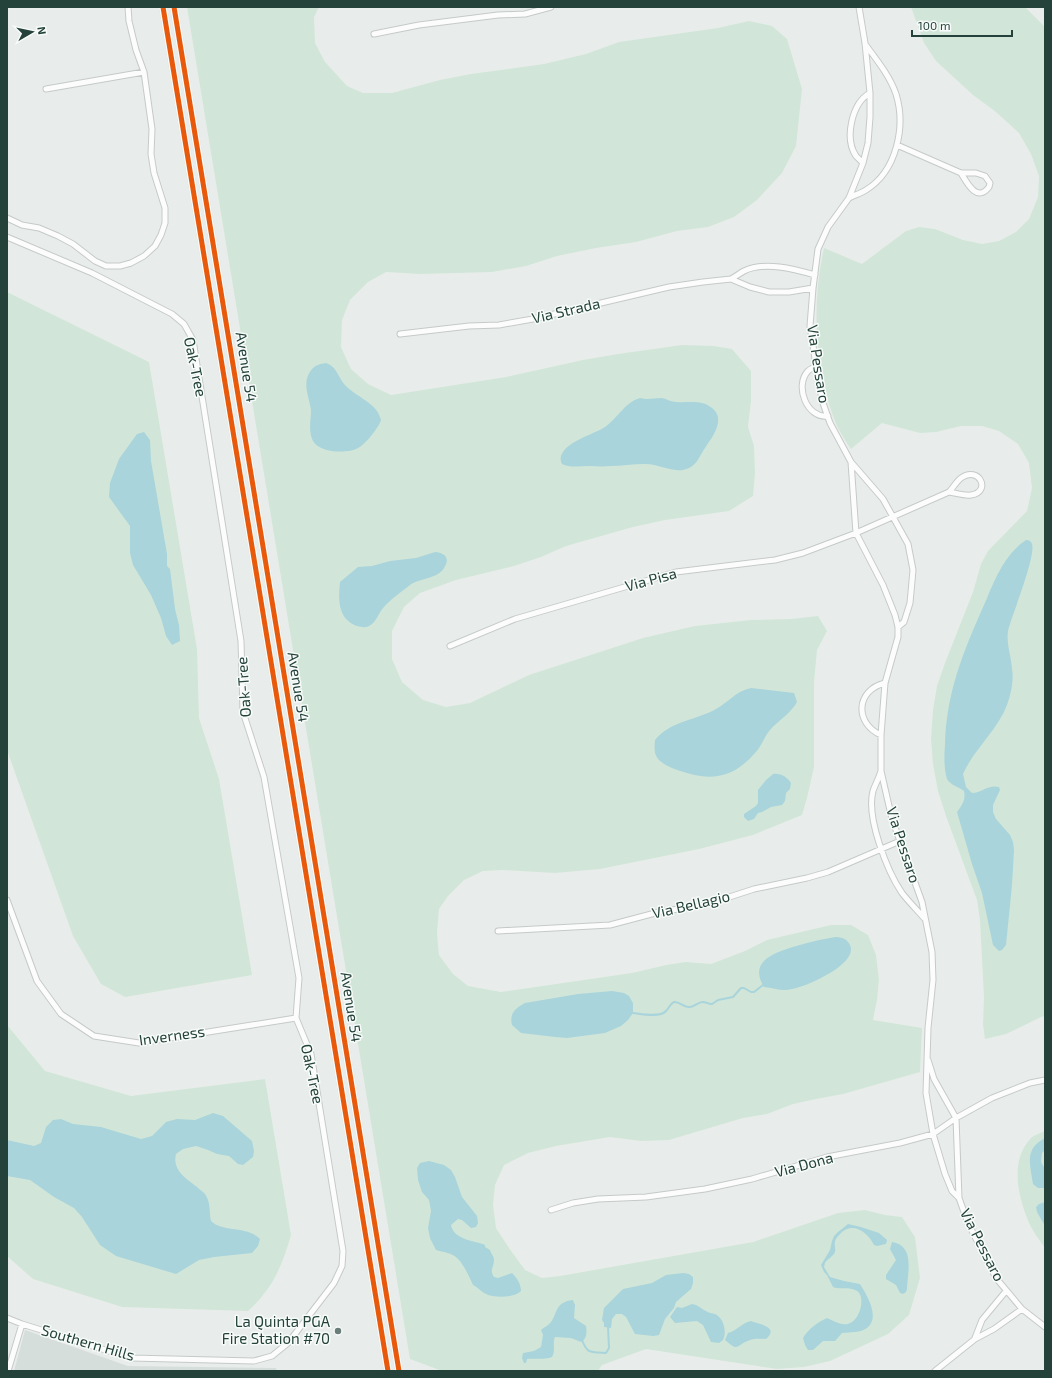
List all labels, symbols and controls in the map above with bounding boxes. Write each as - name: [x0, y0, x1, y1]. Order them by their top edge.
- north arrow: [12, 12, 52, 52]
- scale bar: [912, 12, 1012, 38]
- text: 100 m: [918, 18, 950, 32]
- text: N: [35, 25, 49, 35]
- street label: Via Strada: [530, 293, 602, 327]
- street label: Via Pessaro: [804, 323, 834, 404]
- street label: Avenue 54: [233, 330, 261, 403]
- street label: Oak-Tree: [181, 335, 211, 398]
- street label: Via Pisa: [623, 563, 679, 595]
- street label: Avenue 54: [285, 650, 313, 723]
- street label: Oak-Tree: [232, 656, 254, 718]
- street label: Via Pessaro: [883, 804, 925, 885]
- street label: Via Bellagio: [650, 886, 732, 922]
- street label: Avenue 54: [338, 970, 366, 1043]
- street label: Inverness: [138, 1021, 206, 1049]
- street label: Oak-Tree: [298, 1042, 328, 1105]
- street label: Via Dona: [772, 1148, 835, 1180]
- street label: Via Pessaro: [957, 1205, 1009, 1284]
- place label: La Quinta PGA Fire Station #70: [222, 1312, 331, 1347]
- street label: Southern Hills: [39, 1320, 137, 1364]
- marker: La Quinta PGA Fire Station #70: [333, 1326, 343, 1336]

